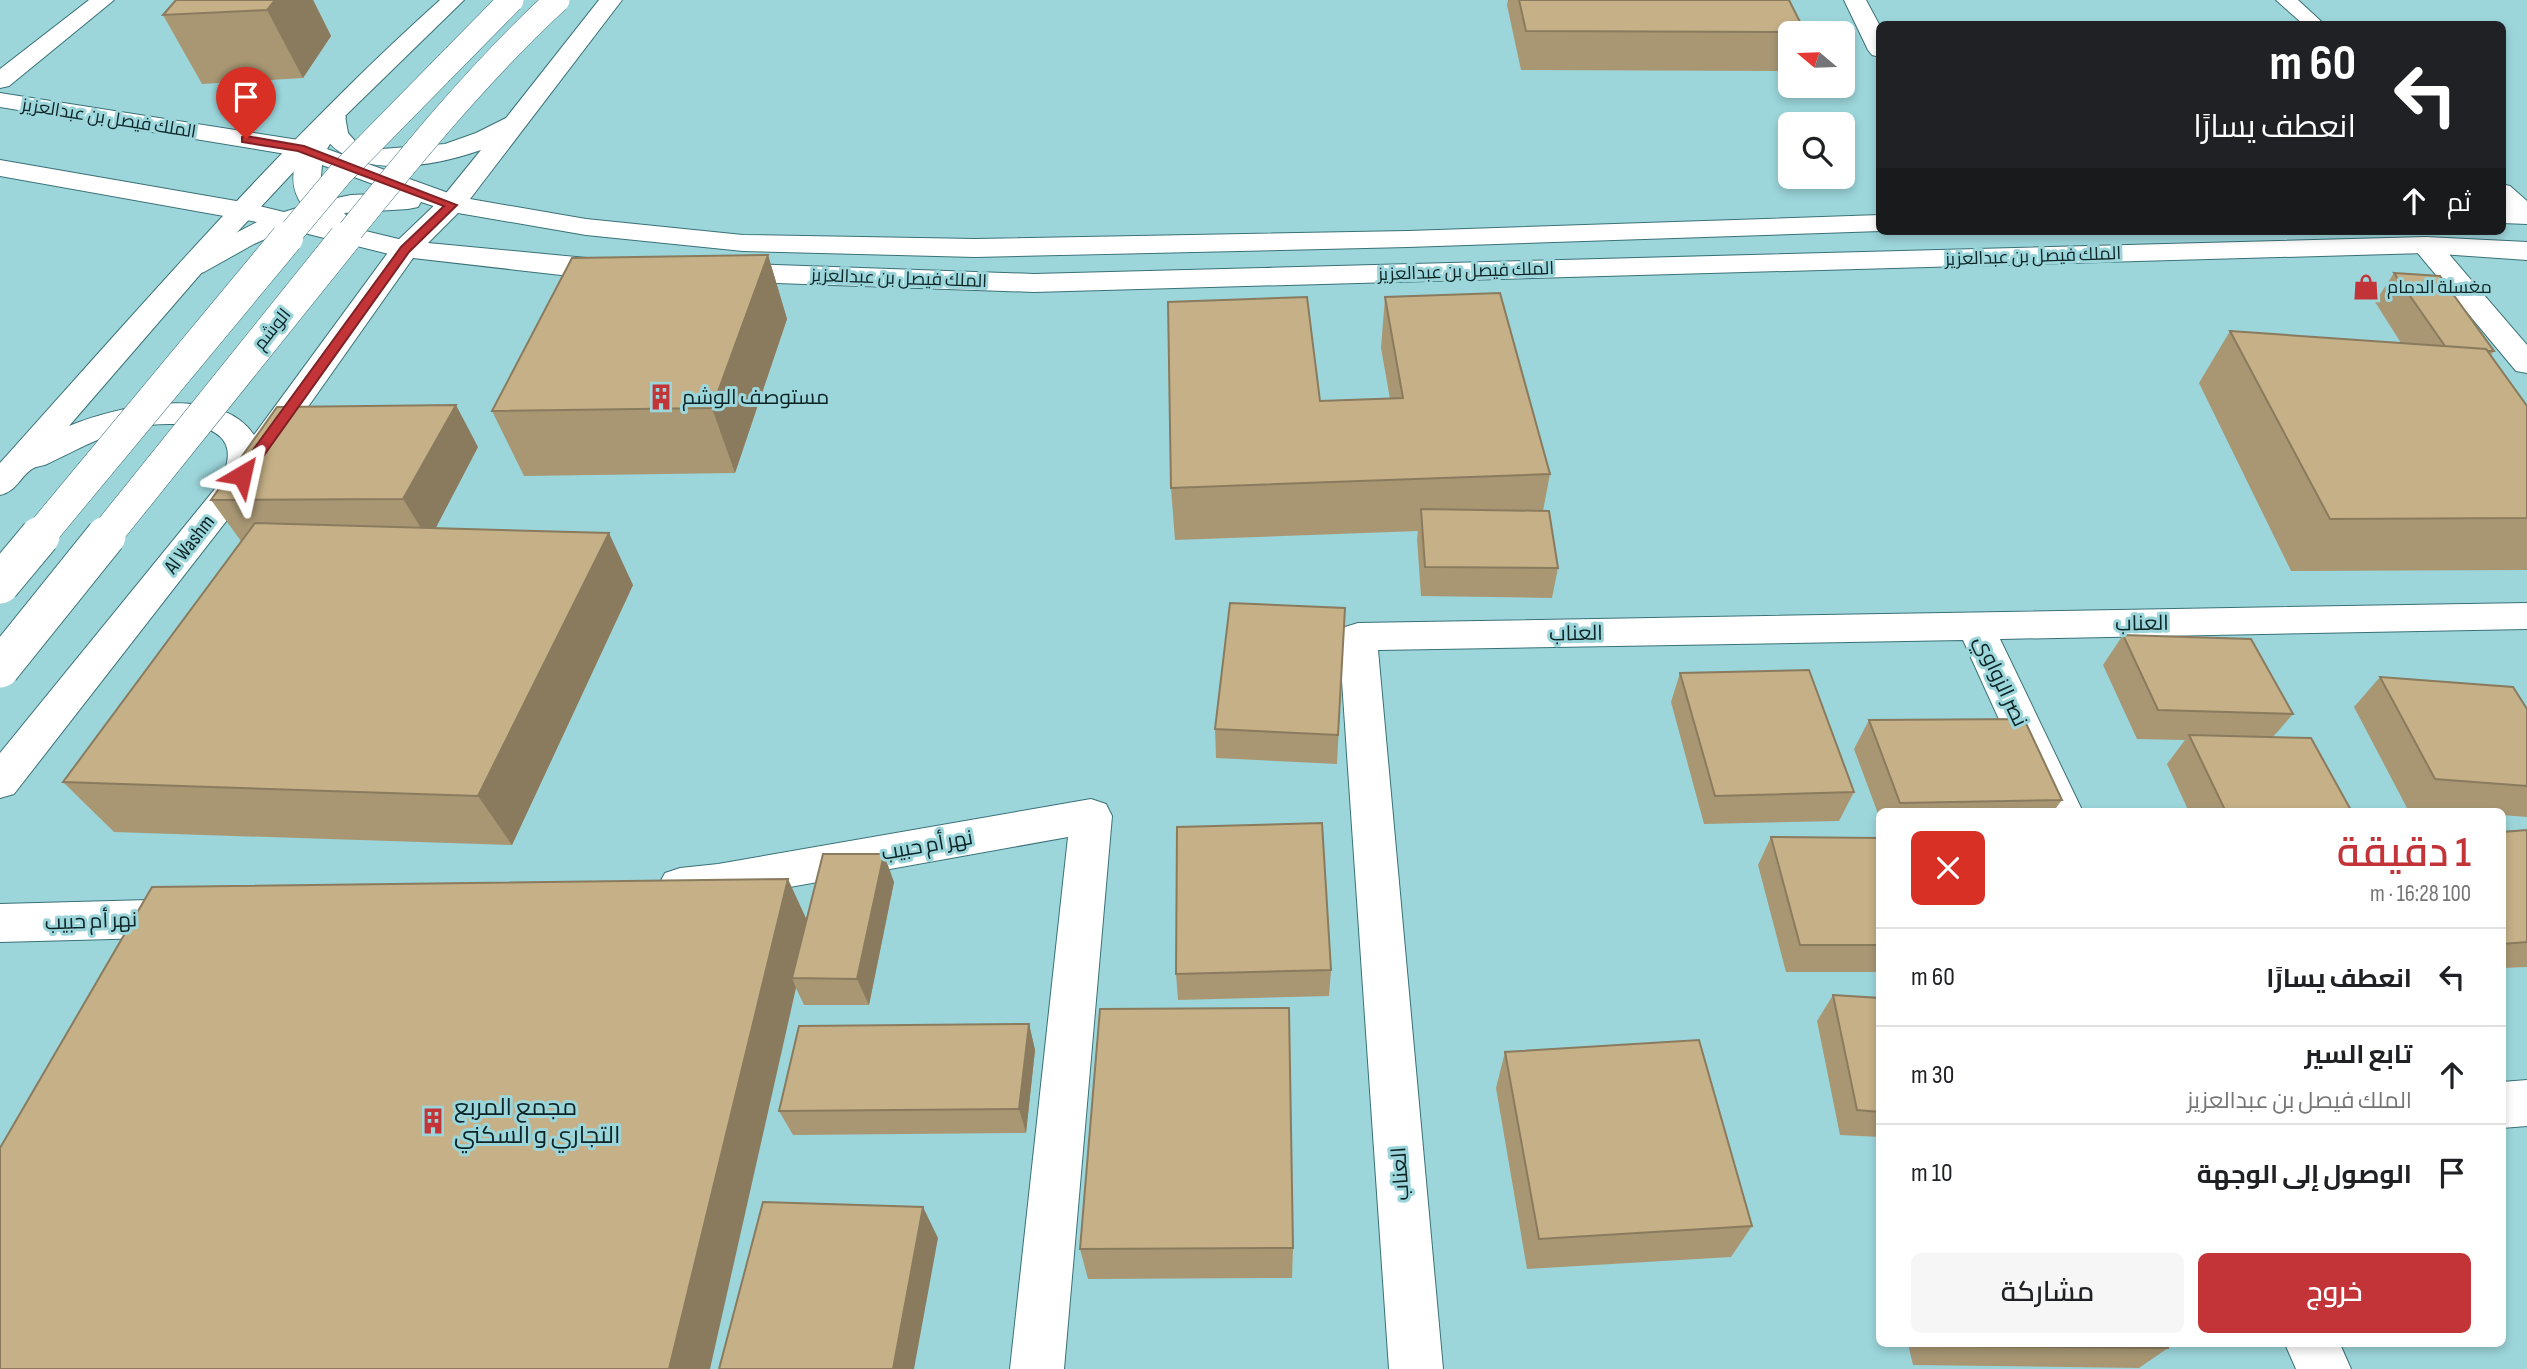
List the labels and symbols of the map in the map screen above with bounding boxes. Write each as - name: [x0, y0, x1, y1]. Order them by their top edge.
- north arrow: [1778, 21, 1855, 98]
- pin: [216, 67, 276, 139]
- street label: الملك فيصل بن عبدالعزيز: [19, 94, 198, 143]
- street label: الملك فيصل بن عبدالعزيز: [1944, 243, 2121, 270]
- street label: الملك فيصل بن عبدالعزيز: [1377, 258, 1554, 285]
- street label: الملك فيصل بن عبدالعزيز: [810, 265, 987, 292]
- shop icon: مغسلة الدمام: [2351, 272, 2381, 302]
- place label: مغسلة الدمام: [2387, 277, 2492, 299]
- street label: الوشم: [249, 304, 296, 355]
- building icon: مستوصف الوشم: [646, 382, 676, 412]
- place label: مستوصف الوشم: [682, 385, 829, 411]
- position arrow: [205, 438, 279, 512]
- street label: Al Washm: [158, 510, 220, 579]
- street label: العناب: [2115, 611, 2169, 636]
- street label: العناب: [1549, 621, 1603, 646]
- street label: نصر الزواوي: [1966, 632, 2032, 732]
- street label: نهر أم حبيب: [879, 824, 975, 867]
- street label: نهر أم حبيب: [44, 906, 138, 937]
- place label: مجمع المربع التجاري و السكني: [454, 1093, 620, 1154]
- building icon: مجمع المربع التجاري و السكني: [418, 1106, 448, 1136]
- street label: العناب: [1386, 1146, 1415, 1202]

